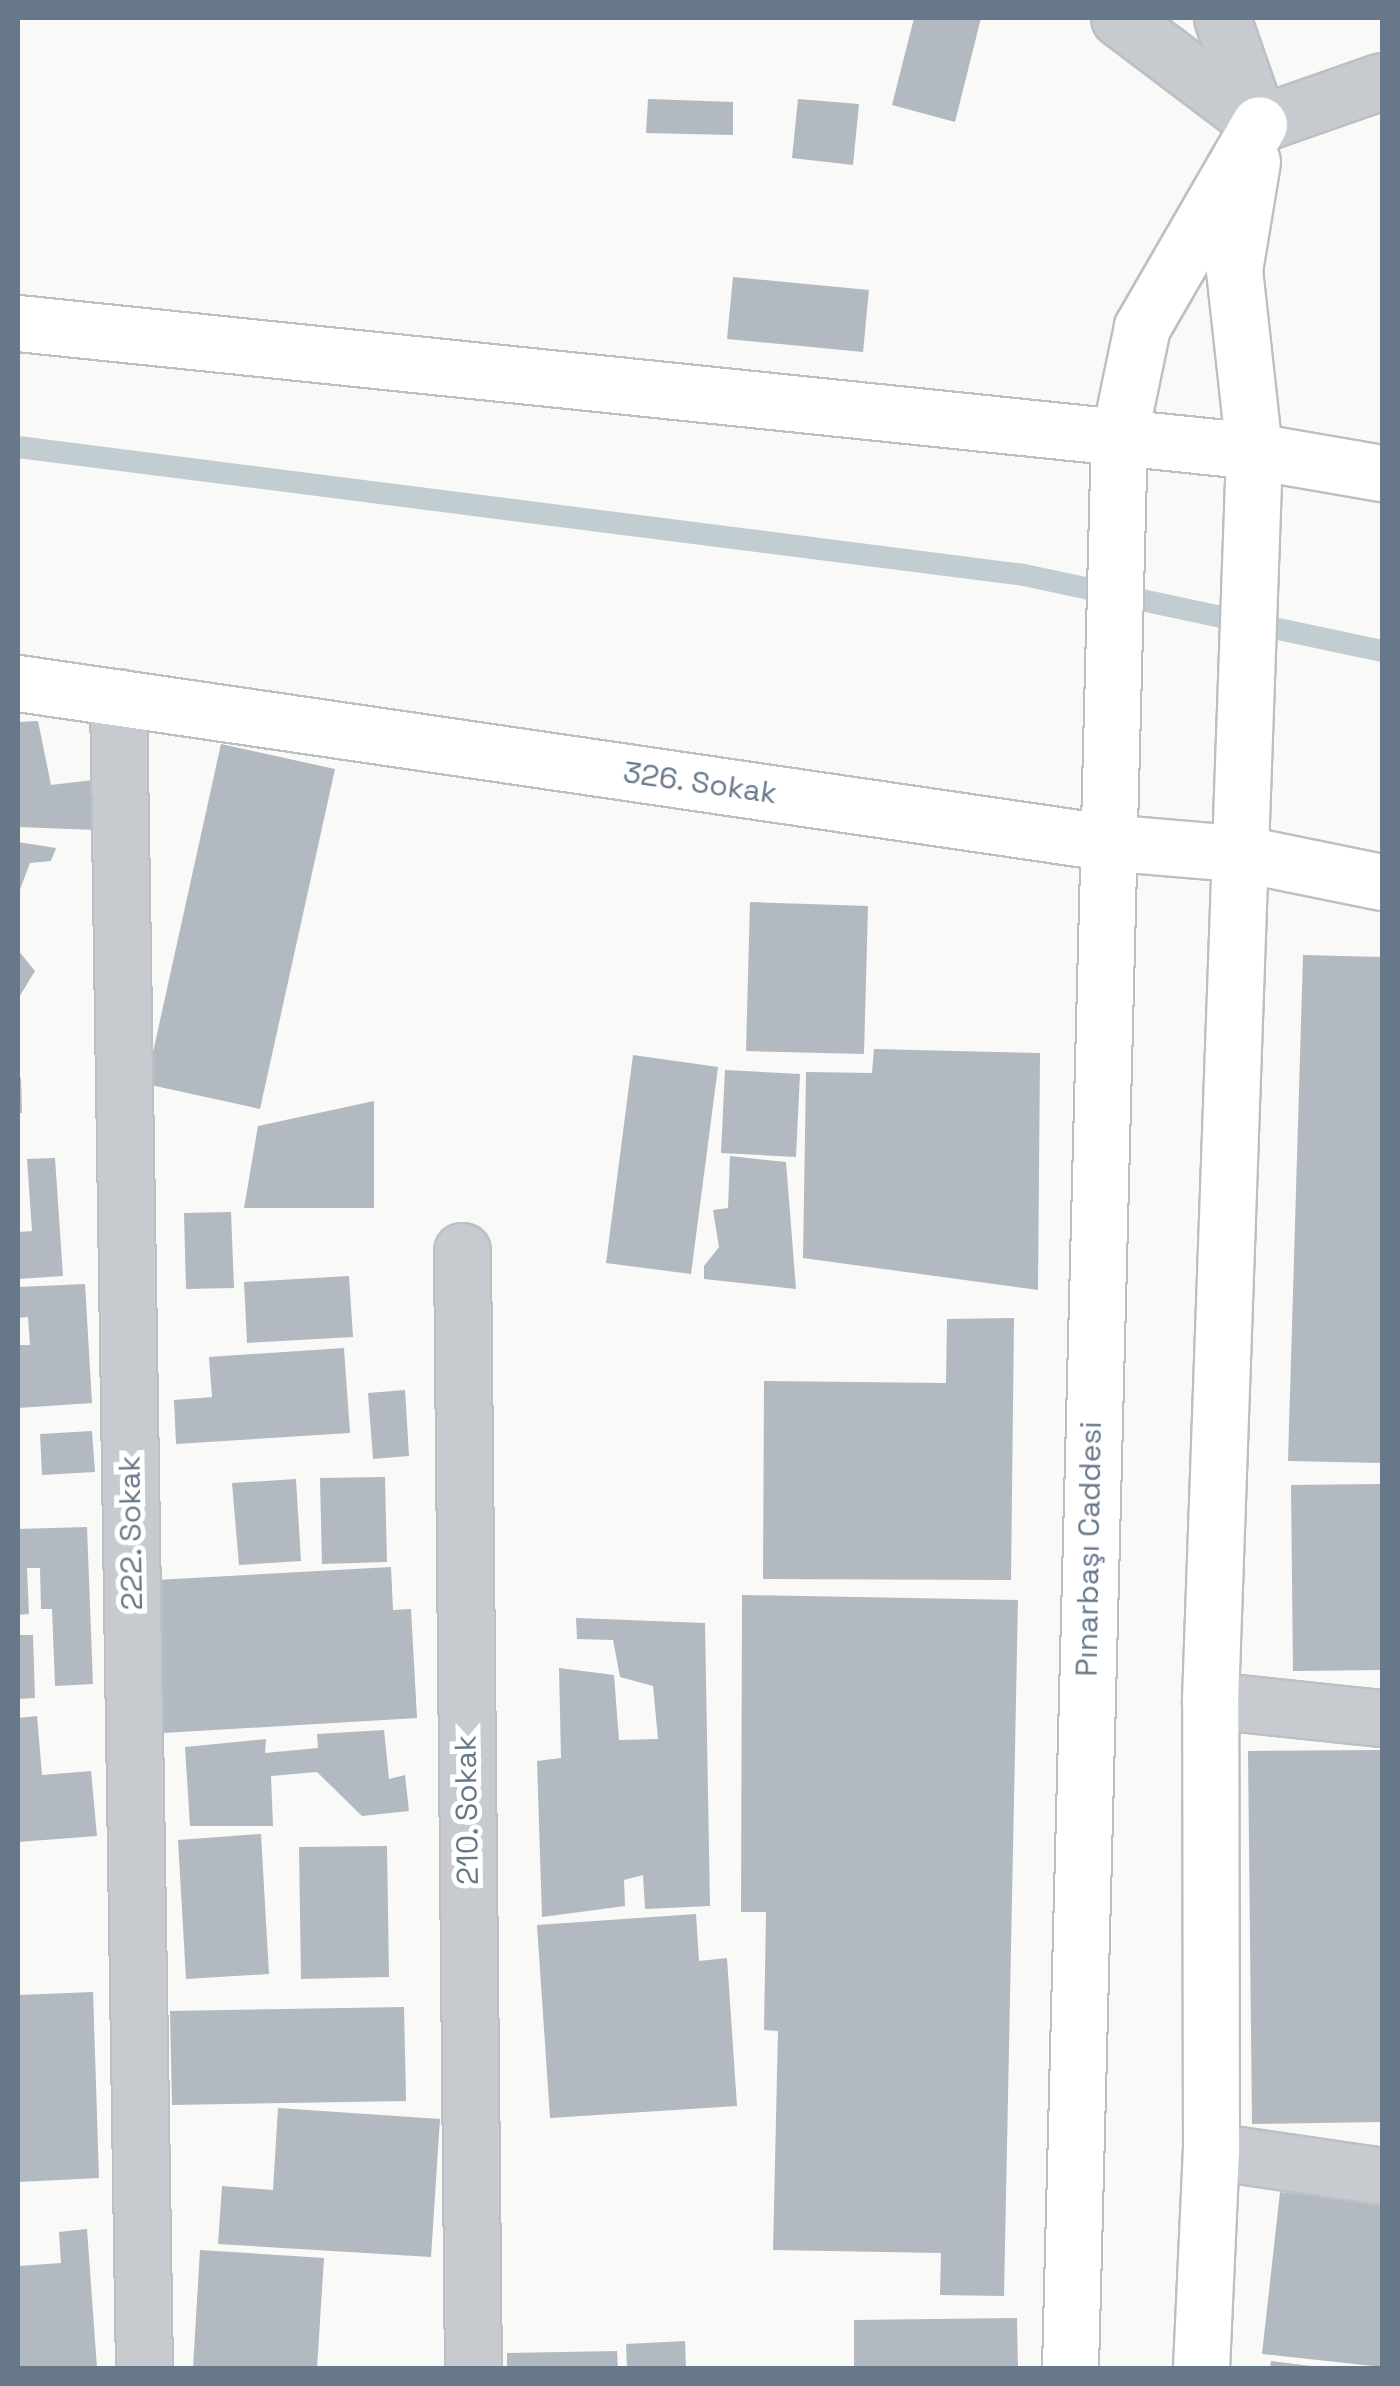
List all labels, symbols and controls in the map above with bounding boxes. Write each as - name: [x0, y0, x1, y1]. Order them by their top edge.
- street label: 326. Sokak: [620, 754, 780, 812]
- street label: Pınarbaşı Caddesi: [1069, 1421, 1109, 1677]
- street label: 222. Sokak: [112, 1455, 150, 1611]
- street label: 210. Sokak: [448, 1734, 486, 1886]

